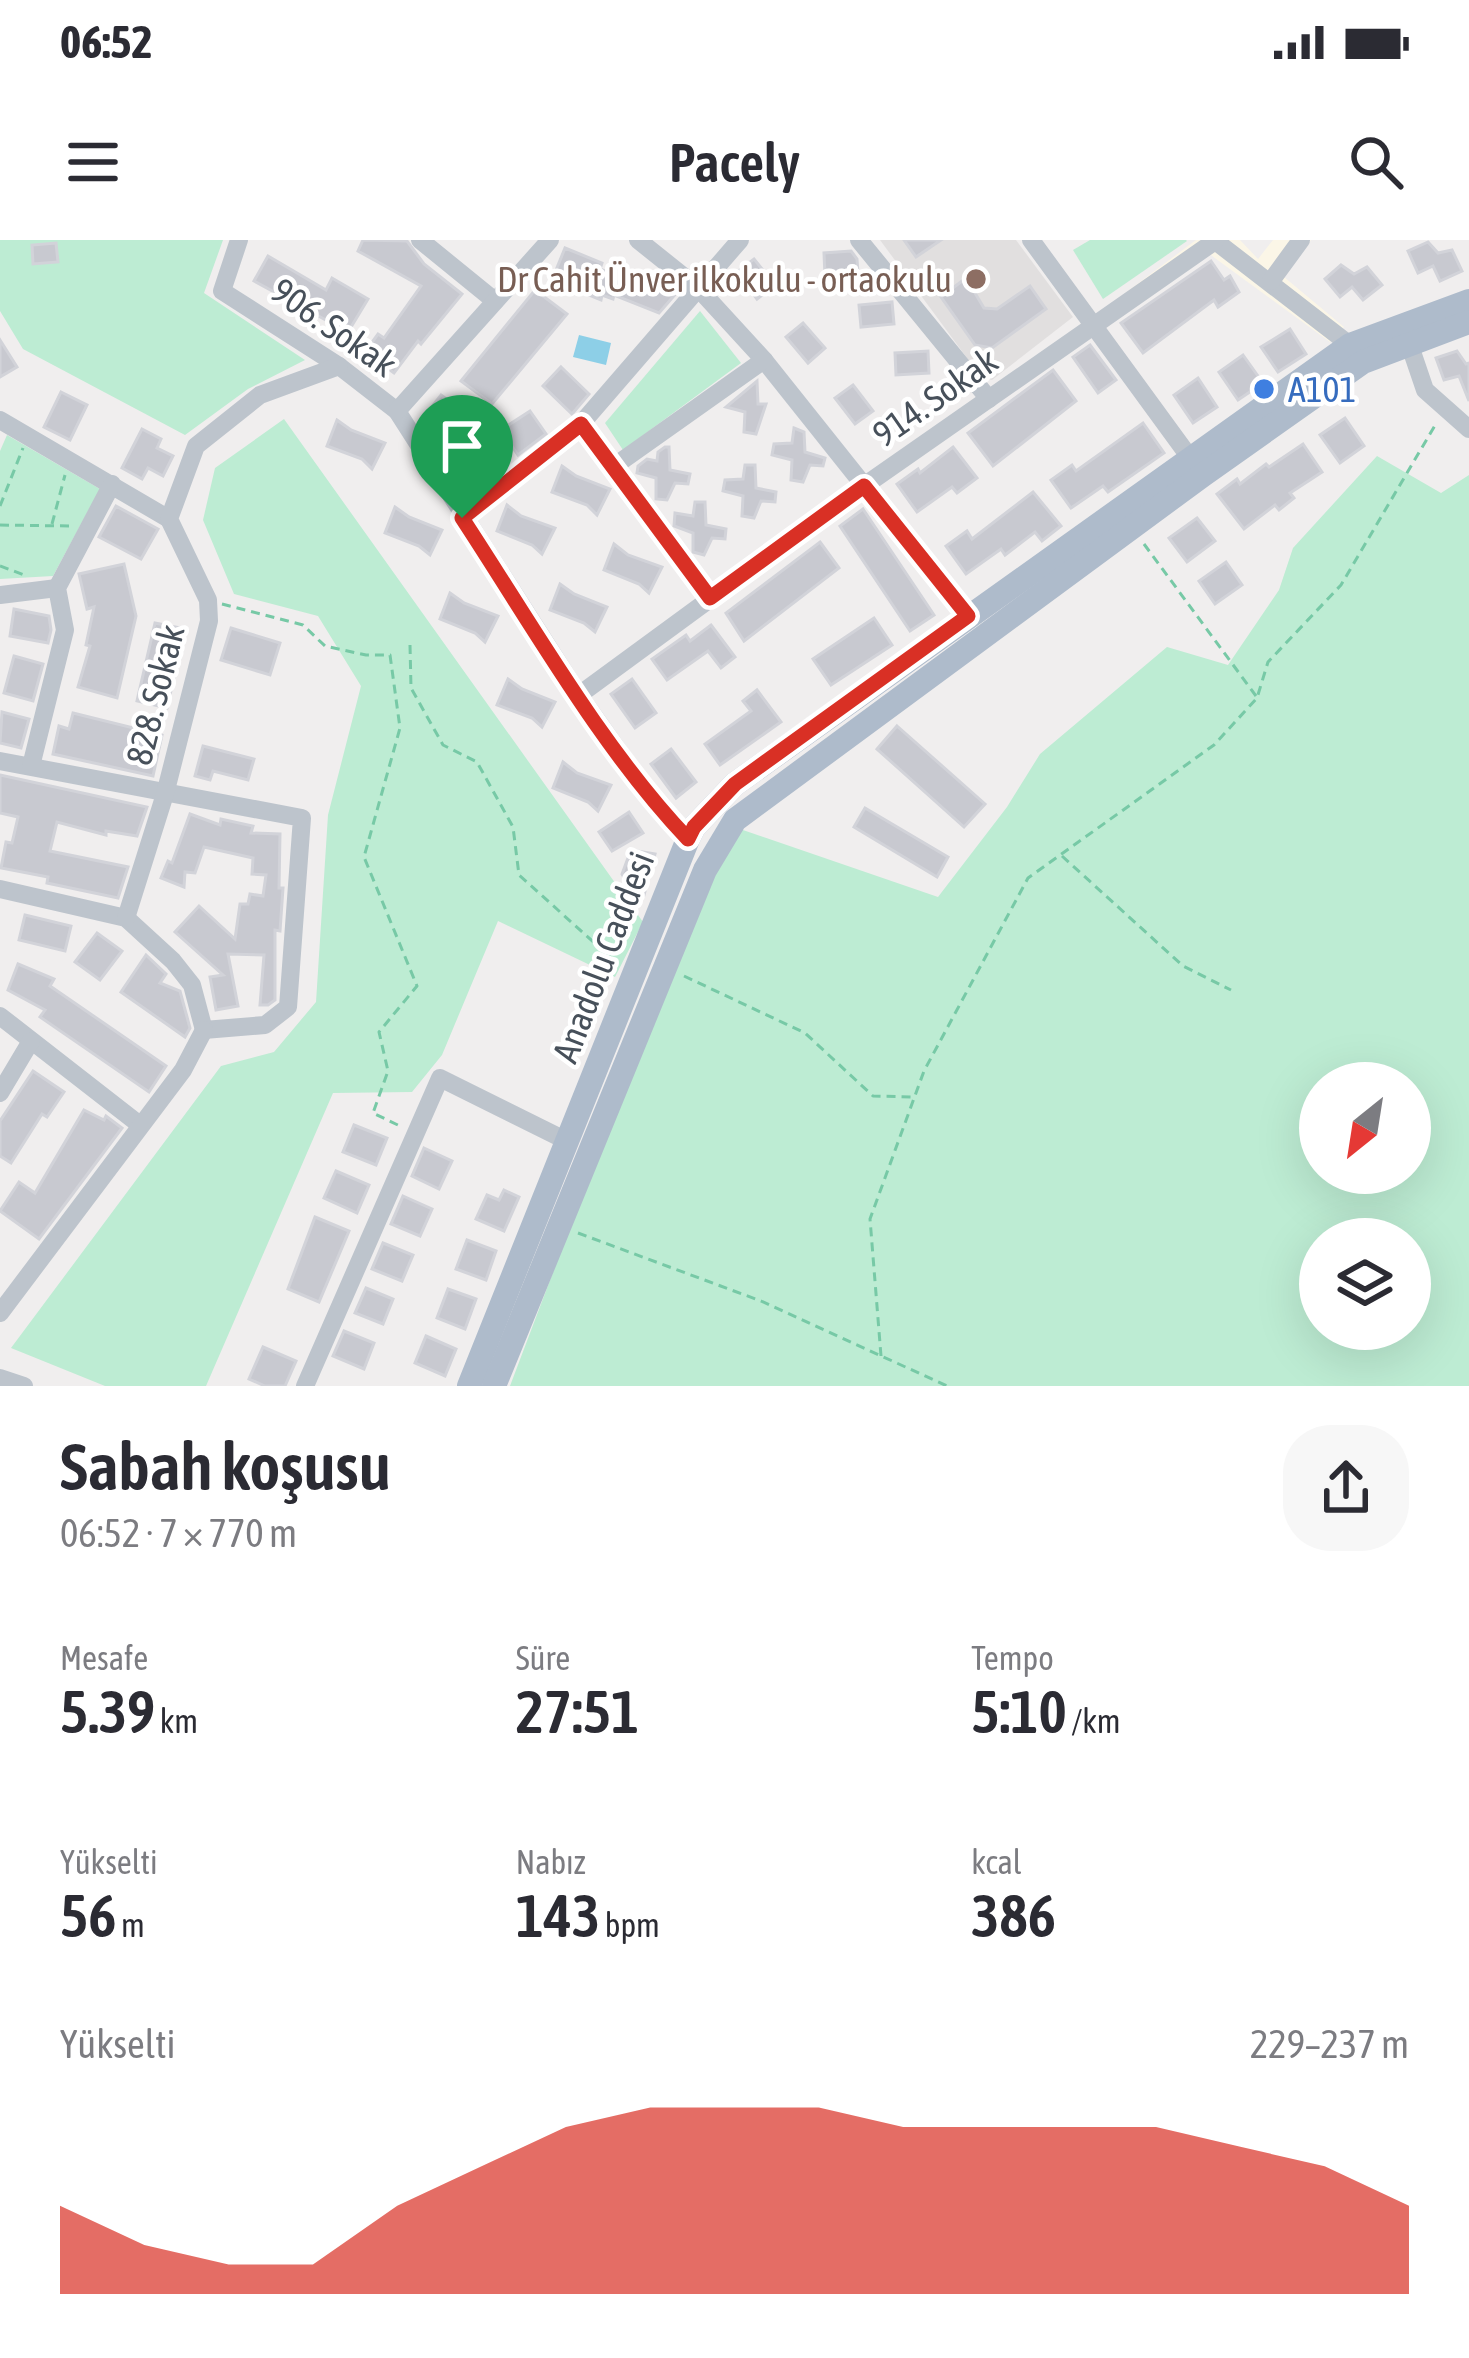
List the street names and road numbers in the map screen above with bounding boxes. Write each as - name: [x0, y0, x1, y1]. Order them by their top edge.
- street label: 906. Sokak: [264, 269, 405, 385]
- street label: 914. Sokak: [865, 339, 1006, 455]
- street label: 828. Sokak: [117, 621, 193, 769]
- street label: Anadolu Caddesi: [544, 846, 662, 1068]

